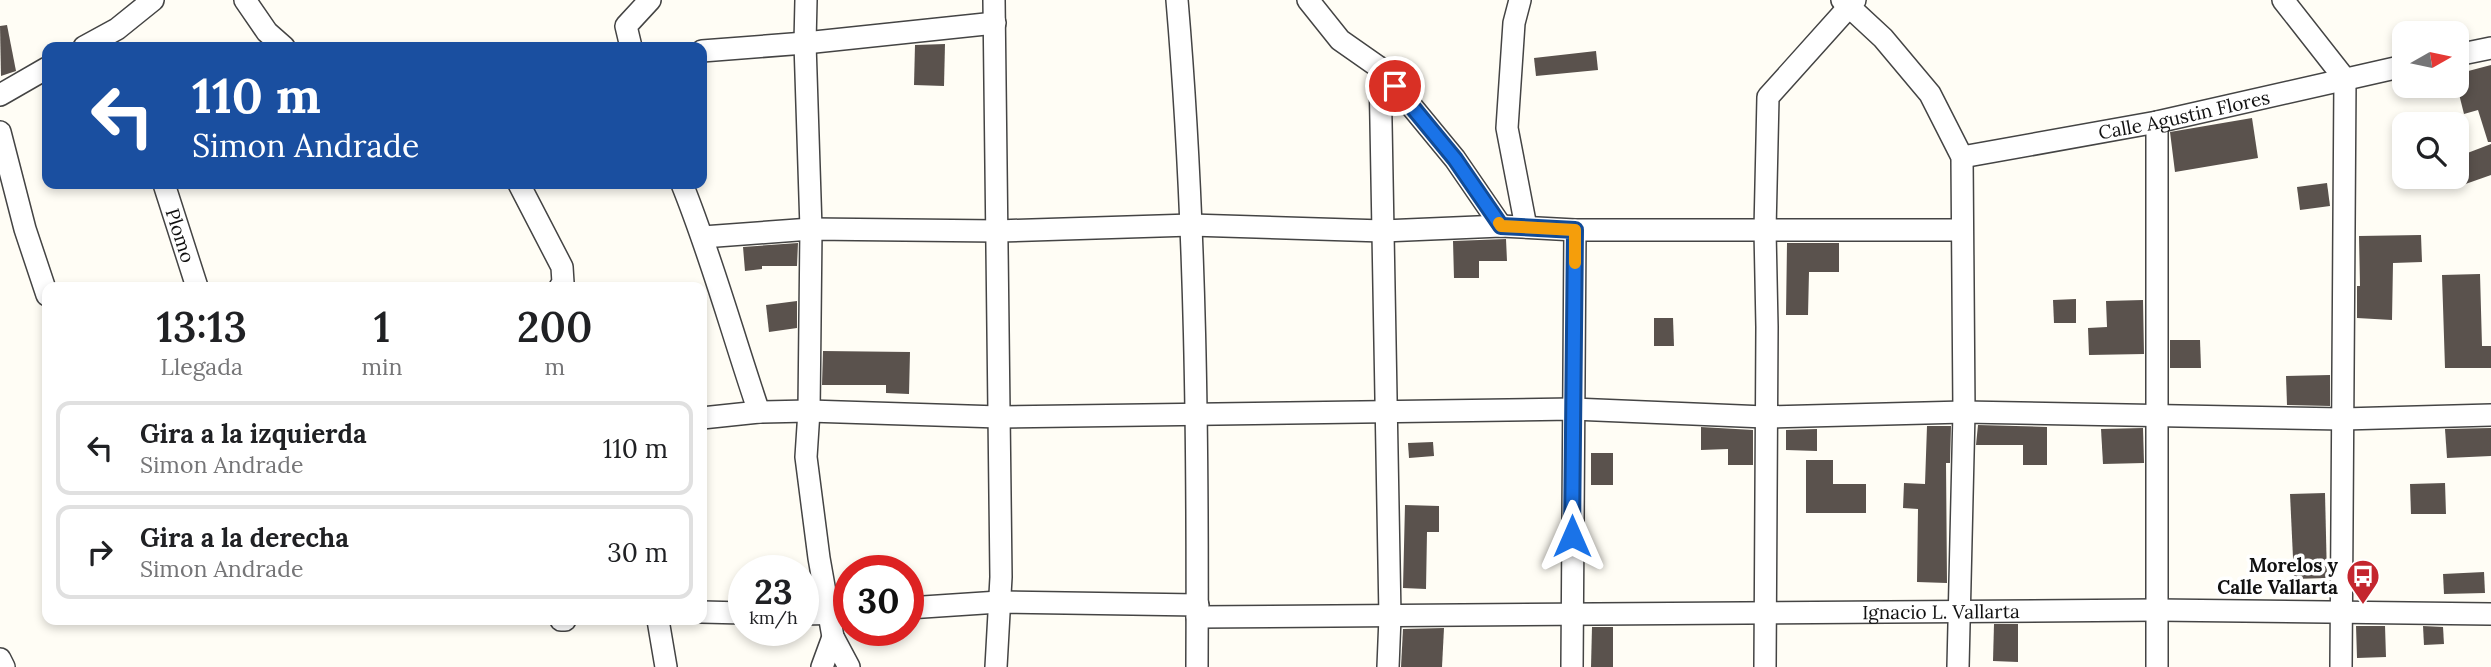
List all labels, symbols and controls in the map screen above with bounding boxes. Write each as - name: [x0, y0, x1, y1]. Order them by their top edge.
- north arrow: [2392, 21, 2469, 98]
- map controls: [2392, 21, 2469, 189]
- pin: [1365, 56, 1425, 116]
- text: 110 m: [192, 64, 321, 126]
- icon: arrive: [1376, 67, 1414, 105]
- icon: left: [77, 70, 168, 161]
- street label: Calle Agustin Flores: [2096, 85, 2272, 144]
- button: search: [2392, 112, 2469, 189]
- text: Simon Andrade: [192, 125, 419, 166]
- street label: Plomo: [161, 205, 200, 266]
- text: 13:13: [157, 300, 247, 354]
- text: 1: [374, 300, 390, 354]
- text: 200: [517, 300, 592, 354]
- text: Llegada: [161, 352, 243, 381]
- text: min: [361, 352, 402, 381]
- text: m: [544, 352, 565, 381]
- text: Gira a la izquierda: [140, 417, 367, 450]
- icon: left: [81, 429, 119, 467]
- text: 110 m: [603, 432, 668, 465]
- text: Simon Andrade: [140, 450, 303, 479]
- position arrow: [1535, 499, 1609, 573]
- text: Gira a la derecha: [140, 521, 349, 554]
- icon: right: [81, 533, 119, 571]
- text: 30 m: [607, 536, 668, 569]
- place label: Morelos y Calle Vallarta: [2217, 553, 2339, 599]
- text: Simon Andrade: [140, 554, 303, 583]
- speed limit sign: 30: [833, 555, 924, 646]
- bus stop icon: Morelos y Calle Vallarta: [2344, 557, 2382, 606]
- text: 23: [754, 569, 793, 614]
- street label: Ignacio L. Vallarta: [1862, 599, 2020, 624]
- text: km/h: [749, 606, 798, 629]

